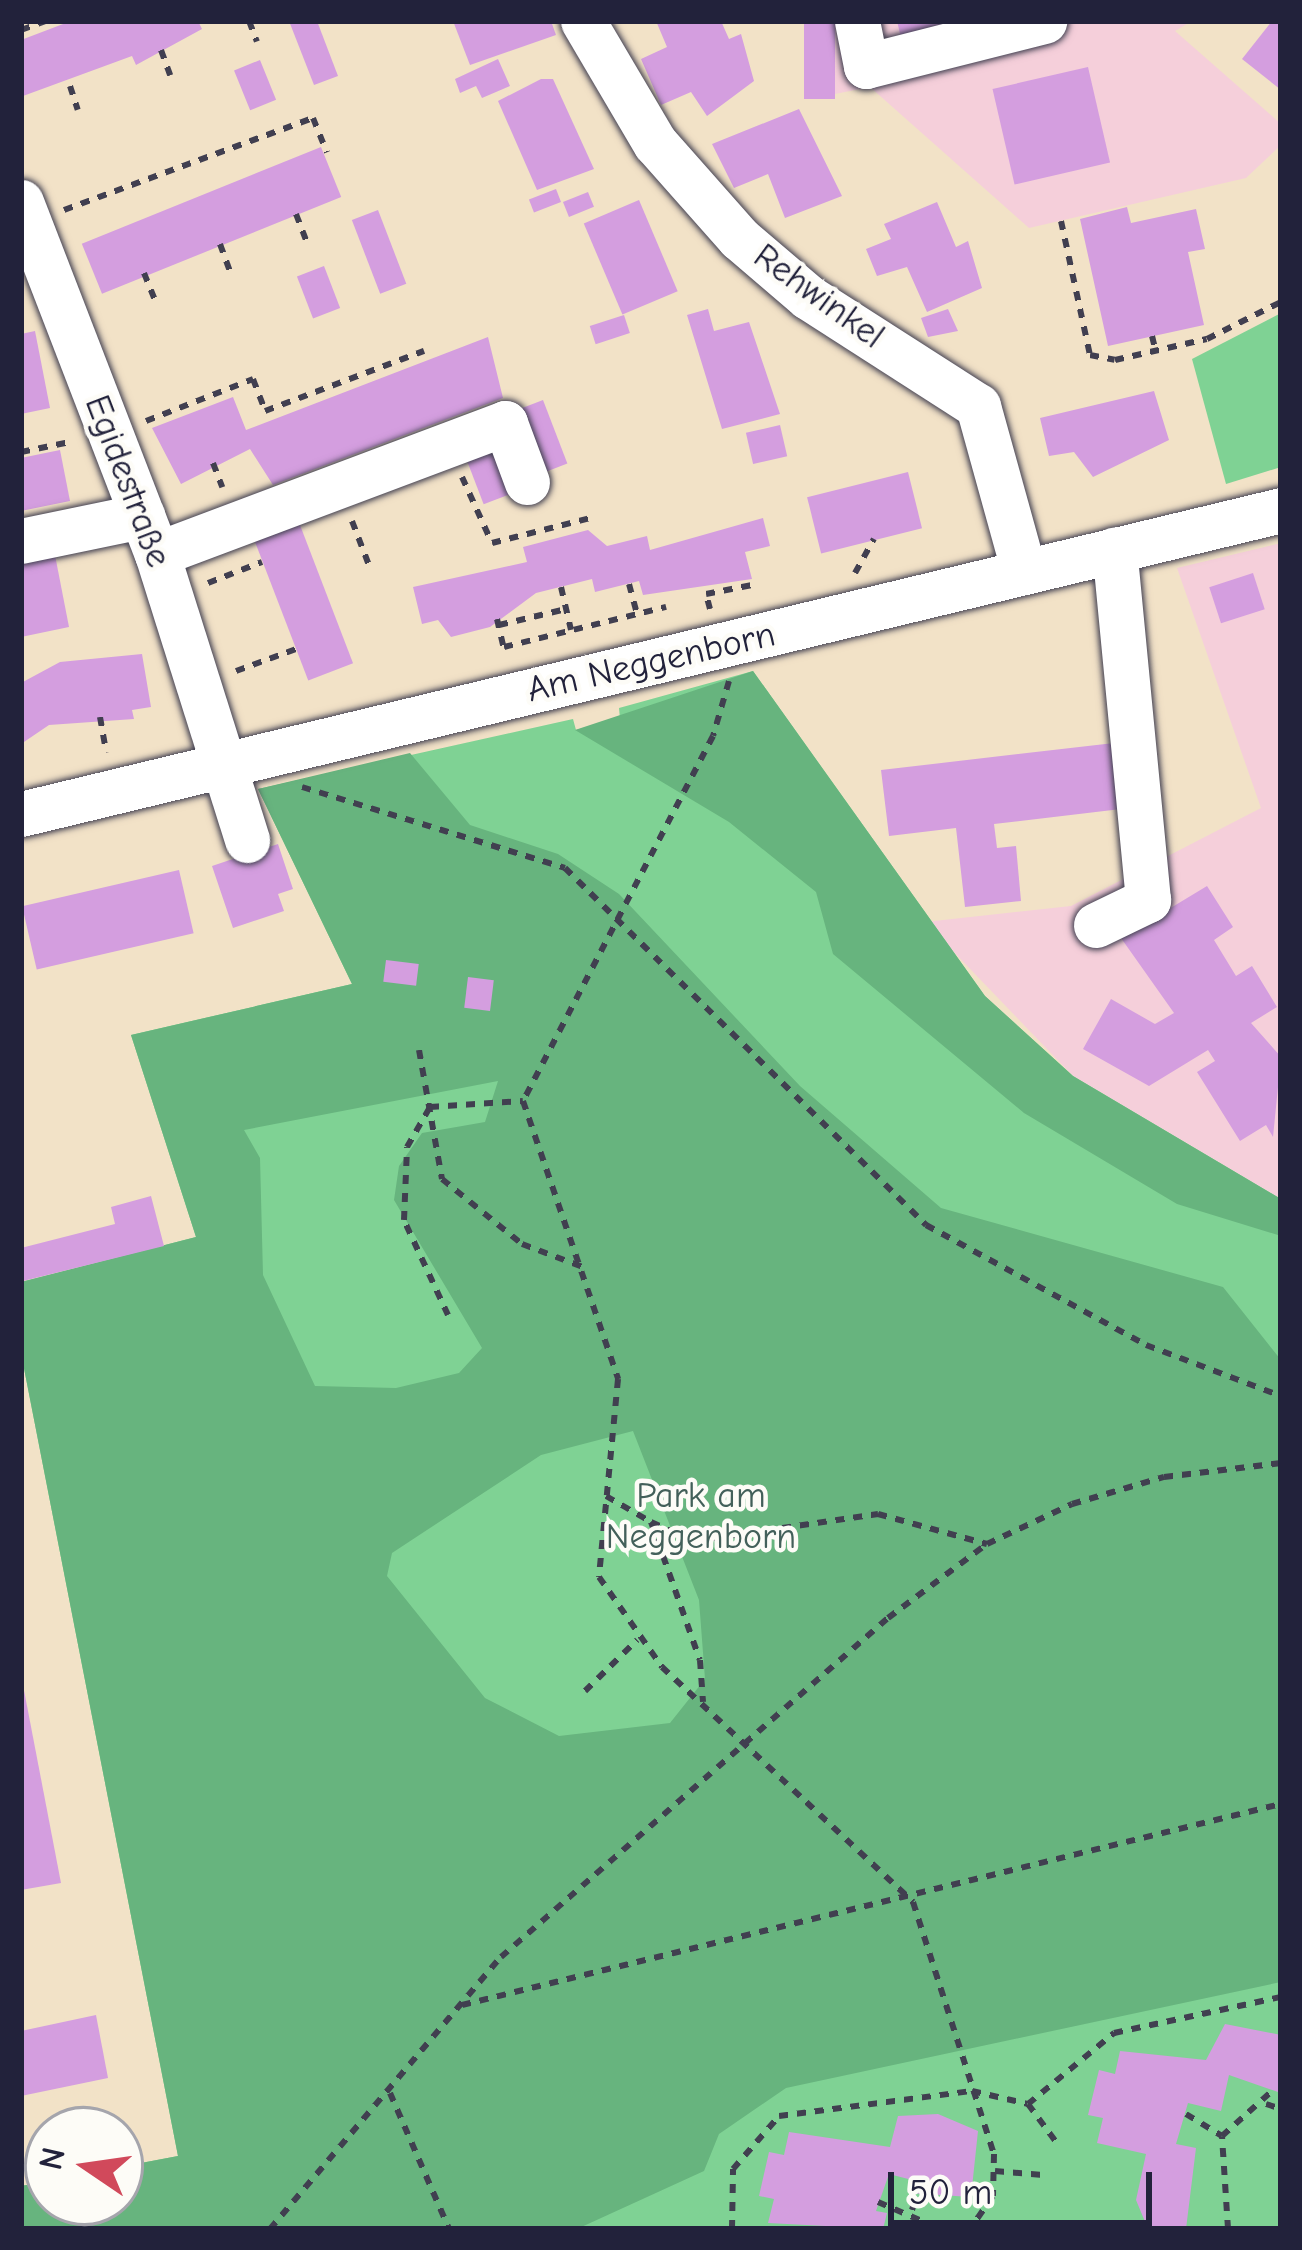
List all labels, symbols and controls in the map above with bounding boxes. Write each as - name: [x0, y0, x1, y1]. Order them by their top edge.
- street label: Rehwinkel: [745, 234, 893, 358]
- street label: Egidestraße: [75, 389, 181, 573]
- street label: Am Neggenborn: [523, 612, 779, 712]
- park label: Park am Neggenborn: [606, 1473, 796, 1558]
- north arrow: [24, 2106, 144, 2226]
- text: N: [31, 2144, 73, 2173]
- scale bar: [894, 2148, 1158, 2222]
- text: 50 m: [909, 2172, 992, 2213]

